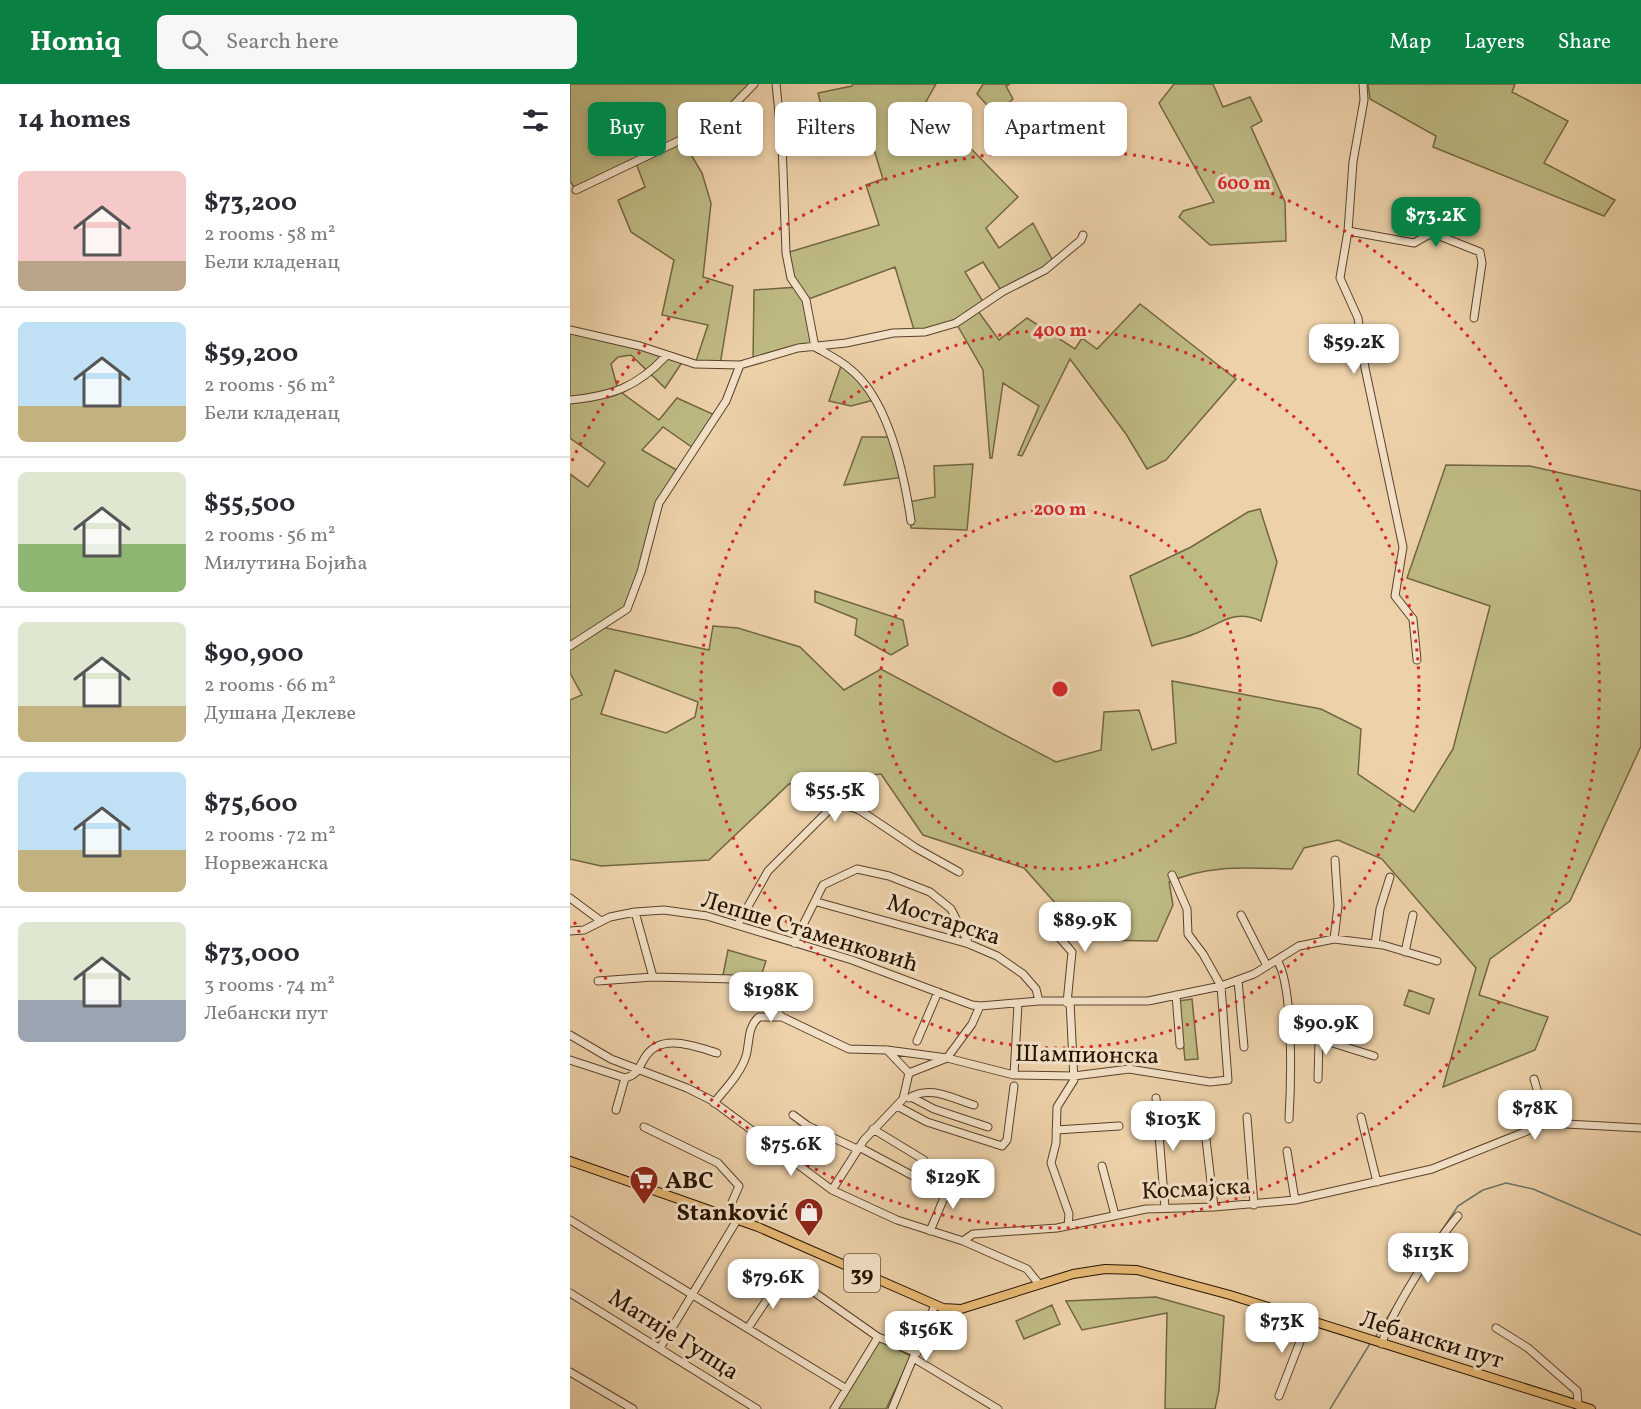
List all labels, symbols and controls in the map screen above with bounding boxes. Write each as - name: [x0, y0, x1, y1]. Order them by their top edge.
- search box: [157, 15, 577, 69]
- text: Homiq: [30, 23, 121, 62]
- icon: search: [178, 26, 211, 59]
- text: Search here: [226, 27, 339, 58]
- text: Map: [1389, 28, 1431, 57]
- text: Layers: [1464, 28, 1525, 57]
- text: Share: [1558, 28, 1611, 57]
- text: 14 homes: [18, 102, 131, 138]
- chip: Buy: [588, 102, 666, 156]
- chip: Rent: [678, 102, 763, 156]
- chip: Filters: [775, 102, 876, 156]
- chip: New: [888, 102, 972, 156]
- chip: Apartment: [984, 102, 1127, 156]
- icon: filters: [519, 104, 552, 137]
- text: 600 m: [1217, 172, 1271, 197]
- text: $73,200: [204, 185, 297, 221]
- icon: home: [66, 195, 138, 267]
- pin: $73.2K: [1387, 197, 1485, 248]
- text: $73.2K: [1405, 202, 1467, 230]
- text: 2 rooms · 58 m²: [204, 221, 335, 249]
- text: Бели кладенац: [204, 249, 340, 277]
- text: 400 m: [1033, 319, 1087, 344]
- pin: $59.2K: [1305, 324, 1403, 375]
- text: $59.2K: [1323, 329, 1385, 357]
- text: $59,200: [204, 336, 298, 372]
- icon: home: [66, 346, 138, 418]
- text: 2 rooms · 56 m²: [204, 372, 335, 400]
- text: Бели кладенац: [204, 400, 340, 428]
- text: $55,500: [204, 486, 295, 522]
- icon: home: [66, 496, 138, 568]
- text: 200 m: [1034, 498, 1086, 523]
- text: 2 rooms · 56 m²: [204, 522, 335, 550]
- text: Милутина Бојића: [204, 550, 367, 578]
- text: $90,900: [204, 636, 304, 672]
- icon: home: [66, 646, 138, 718]
- text: 2 rooms · 66 m²: [204, 672, 336, 700]
- centre of rings: [1050, 679, 1070, 699]
- text: Душана Деклеве: [204, 700, 356, 728]
- pin: $55.5K: [786, 772, 884, 823]
- text: $55.5K: [805, 777, 865, 805]
- text: $75,600: [204, 786, 298, 822]
- icon: home: [66, 796, 138, 868]
- text: 2 rooms · 72 m²: [204, 822, 336, 850]
- text: Норвежанска: [204, 850, 328, 878]
- street label: Лепше Стаменковић: [697, 884, 922, 982]
- street label: Мостарска: [882, 887, 1005, 955]
- pin: $89.9K: [1036, 902, 1134, 953]
- text: $89.9K: [1053, 907, 1117, 935]
- text: $73,000: [204, 936, 300, 972]
- icon: home: [66, 946, 138, 1018]
- text: 3 rooms · 74 m²: [204, 972, 335, 1000]
- pin: $198K: [729, 972, 813, 1023]
- text: $198K: [743, 977, 799, 1005]
- text: Лебански пут: [204, 1000, 328, 1028]
- pin: $90.9K: [1277, 1005, 1375, 1056]
- text: $90.9K: [1293, 1010, 1359, 1038]
- street label: Шампионска: [1015, 1038, 1159, 1074]
- pin: $78K: [1499, 1090, 1571, 1141]
- text: $78K: [1512, 1095, 1558, 1123]
- pin: $103K: [1131, 1101, 1215, 1152]
- text: $103K: [1145, 1106, 1201, 1134]
- pin: $75.6K: [742, 1126, 840, 1177]
- text: $75.6K: [760, 1131, 822, 1159]
- pin: $129K: [911, 1159, 995, 1210]
- supermarket icon: ABC: [628, 1164, 660, 1206]
- text: $129K: [925, 1164, 981, 1192]
- place label: ABC: [665, 1165, 714, 1199]
- street label: Космајска: [1141, 1170, 1252, 1210]
- shop icon: Stanković: [793, 1196, 825, 1238]
- place label: Stanković: [676, 1197, 788, 1231]
- pin: $113K: [1386, 1233, 1470, 1284]
- text: $113K: [1402, 1238, 1454, 1266]
- road number: 39: [844, 1254, 880, 1292]
- pin: $79.6K: [724, 1259, 822, 1310]
- text: $79.6K: [742, 1264, 804, 1292]
- street label: Матије Гупца: [601, 1282, 745, 1390]
- pin: $73K: [1246, 1303, 1318, 1354]
- street label: Лебански пут: [1355, 1303, 1507, 1379]
- text: $73K: [1259, 1308, 1305, 1336]
- pin: $156K: [884, 1311, 968, 1362]
- text: $156K: [899, 1316, 953, 1344]

